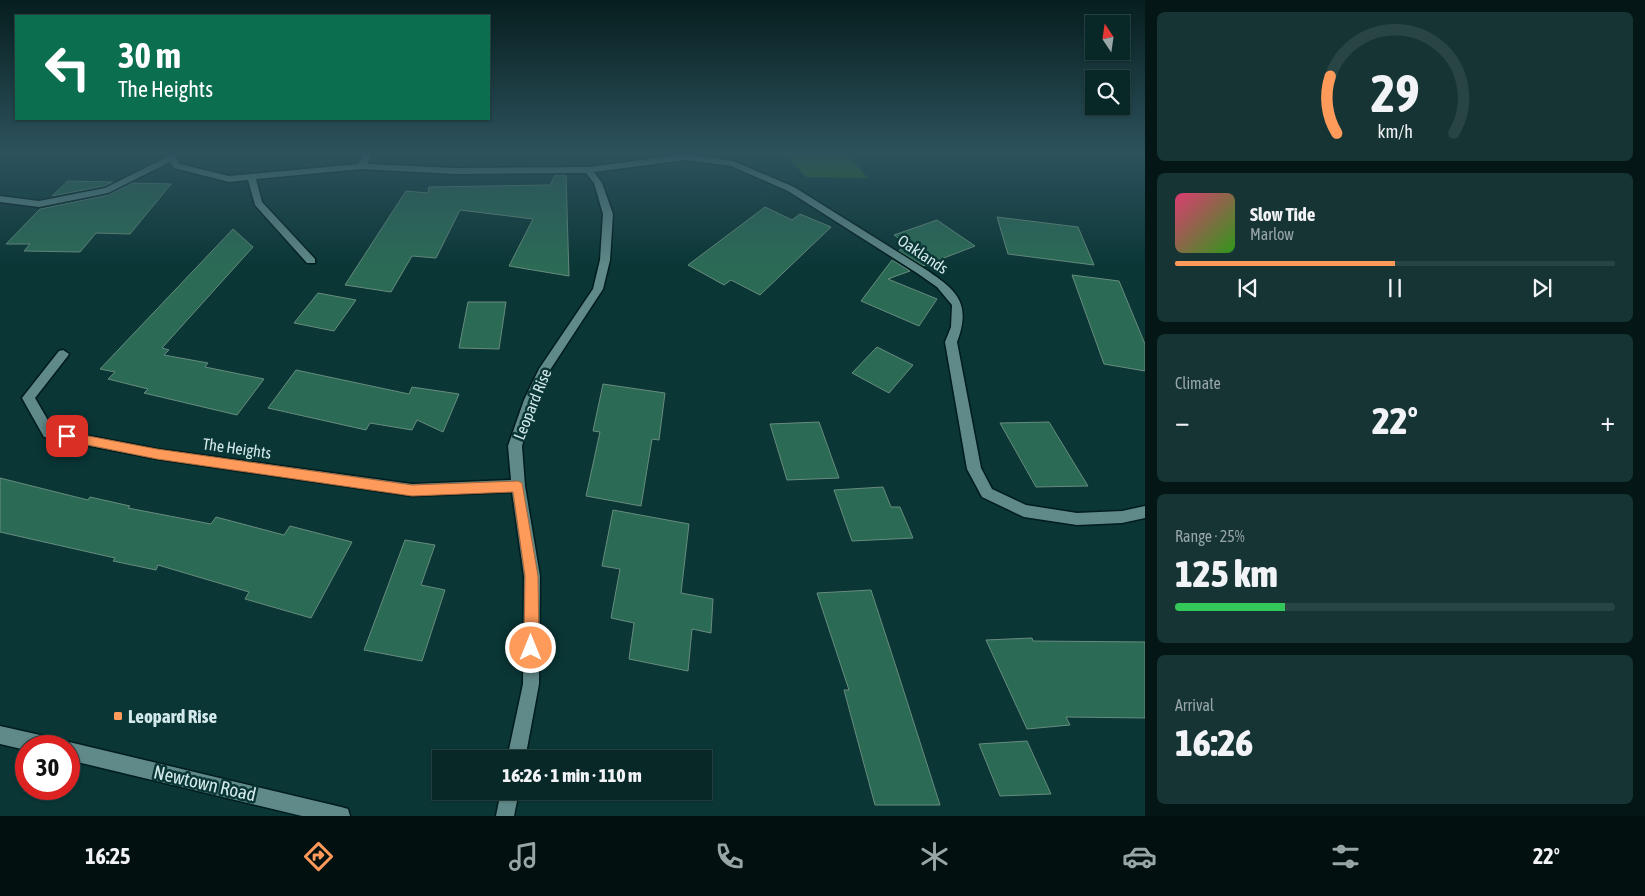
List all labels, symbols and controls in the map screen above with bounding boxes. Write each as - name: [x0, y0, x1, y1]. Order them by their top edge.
- north arrow: [1085, 15, 1130, 60]
- map controls: [1085, 15, 1130, 115]
- icon: left: [35, 35, 100, 100]
- text: 30 m: [118, 35, 181, 75]
- text: 29: [1371, 63, 1419, 123]
- button: search: [1085, 70, 1130, 115]
- text: The Heights: [118, 76, 213, 102]
- text: km/h: [1377, 121, 1413, 142]
- text: Slow Tide: [1250, 203, 1315, 225]
- text: Marlow: [1250, 225, 1294, 243]
- street label: Oaklands: [895, 231, 952, 277]
- icon: previous: [1234, 274, 1262, 302]
- icon: pause: [1381, 274, 1409, 302]
- icon: next: [1528, 274, 1556, 302]
- street label: Leopard Rise: [510, 366, 555, 443]
- text: Climate: [1175, 374, 1221, 392]
- text: 22°: [1372, 399, 1418, 442]
- text: −: [1175, 405, 1190, 437]
- text: +: [1600, 405, 1615, 437]
- pin: [46, 415, 88, 457]
- icon: arrive: [53, 422, 81, 450]
- street label: The Heights: [201, 434, 273, 463]
- text: Range · 25%: [1175, 527, 1245, 545]
- text: 125 km: [1175, 552, 1278, 595]
- position arrow: [504, 621, 556, 673]
- text: Arrival: [1175, 696, 1214, 714]
- place label: Leopard Rise: [128, 705, 217, 727]
- marker: Leopard Rise: [112, 710, 124, 722]
- text: 16:26: [1175, 721, 1253, 764]
- speed limit sign: 30: [15, 735, 80, 800]
- street label: Newtown Road: [152, 761, 258, 805]
- text: 16:26 · 1 min · 110 m: [502, 764, 642, 786]
- icon: directions: [301, 839, 336, 874]
- icon: music: [506, 839, 541, 874]
- icon: phone: [712, 839, 747, 874]
- icon: climate: [917, 839, 952, 874]
- icon: car: [1122, 839, 1157, 874]
- icon: filters: [1328, 839, 1363, 874]
- text: 16:25: [85, 843, 130, 869]
- text: 22°: [1533, 843, 1560, 869]

